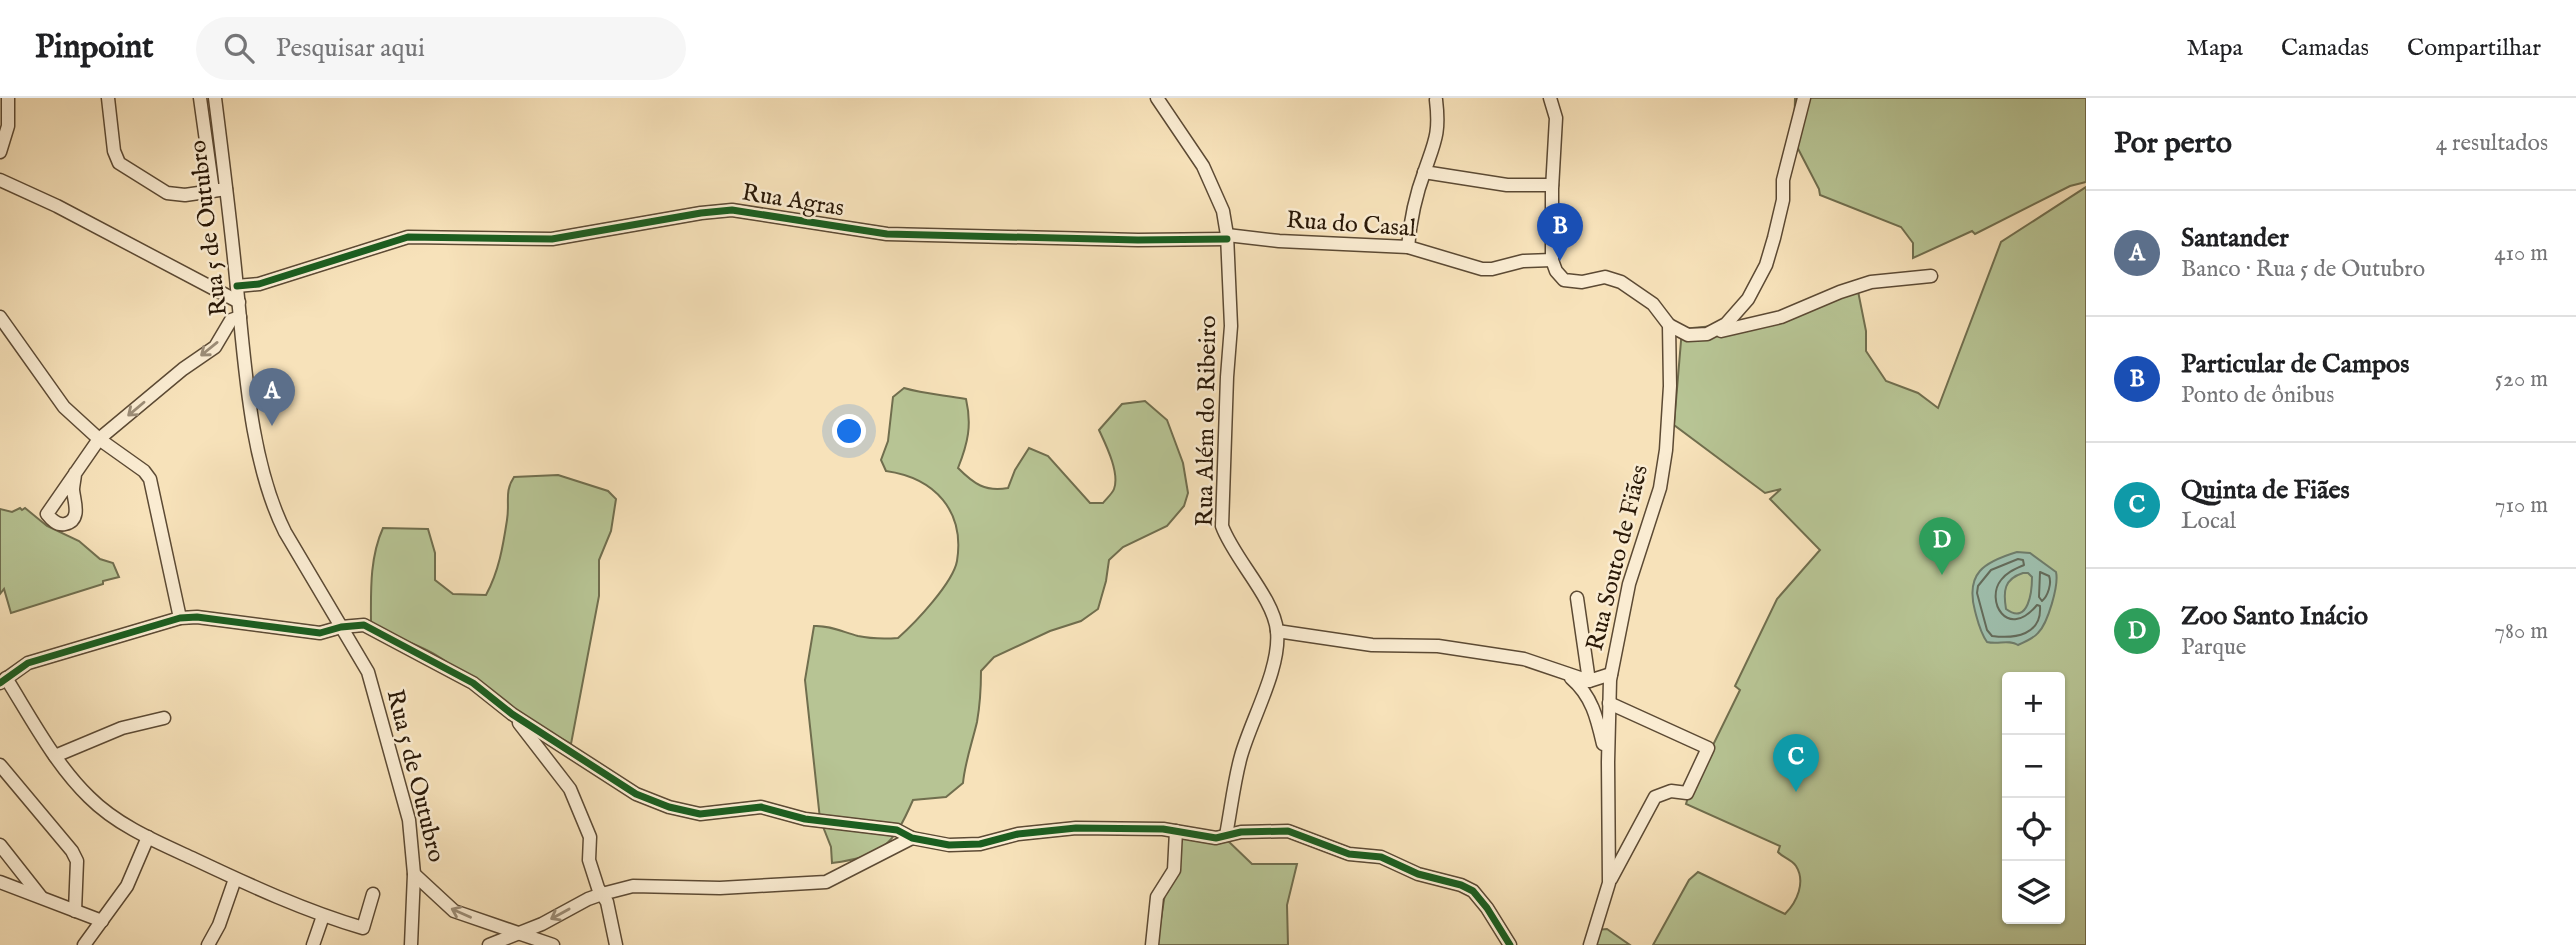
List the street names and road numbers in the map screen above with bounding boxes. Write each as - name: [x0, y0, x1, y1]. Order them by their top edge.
- street label: Rua 5 de Outubro: [183, 138, 235, 318]
- street label: Rua Agras: [740, 178, 846, 224]
- street label: Rua do Casal: [1285, 205, 1417, 245]
- street label: Rua Além do Ribeiro: [1190, 315, 1224, 527]
- street label: Rua Souto de Fiães: [1580, 462, 1656, 654]
- street label: Rua 5 de Outubro: [379, 687, 451, 866]

